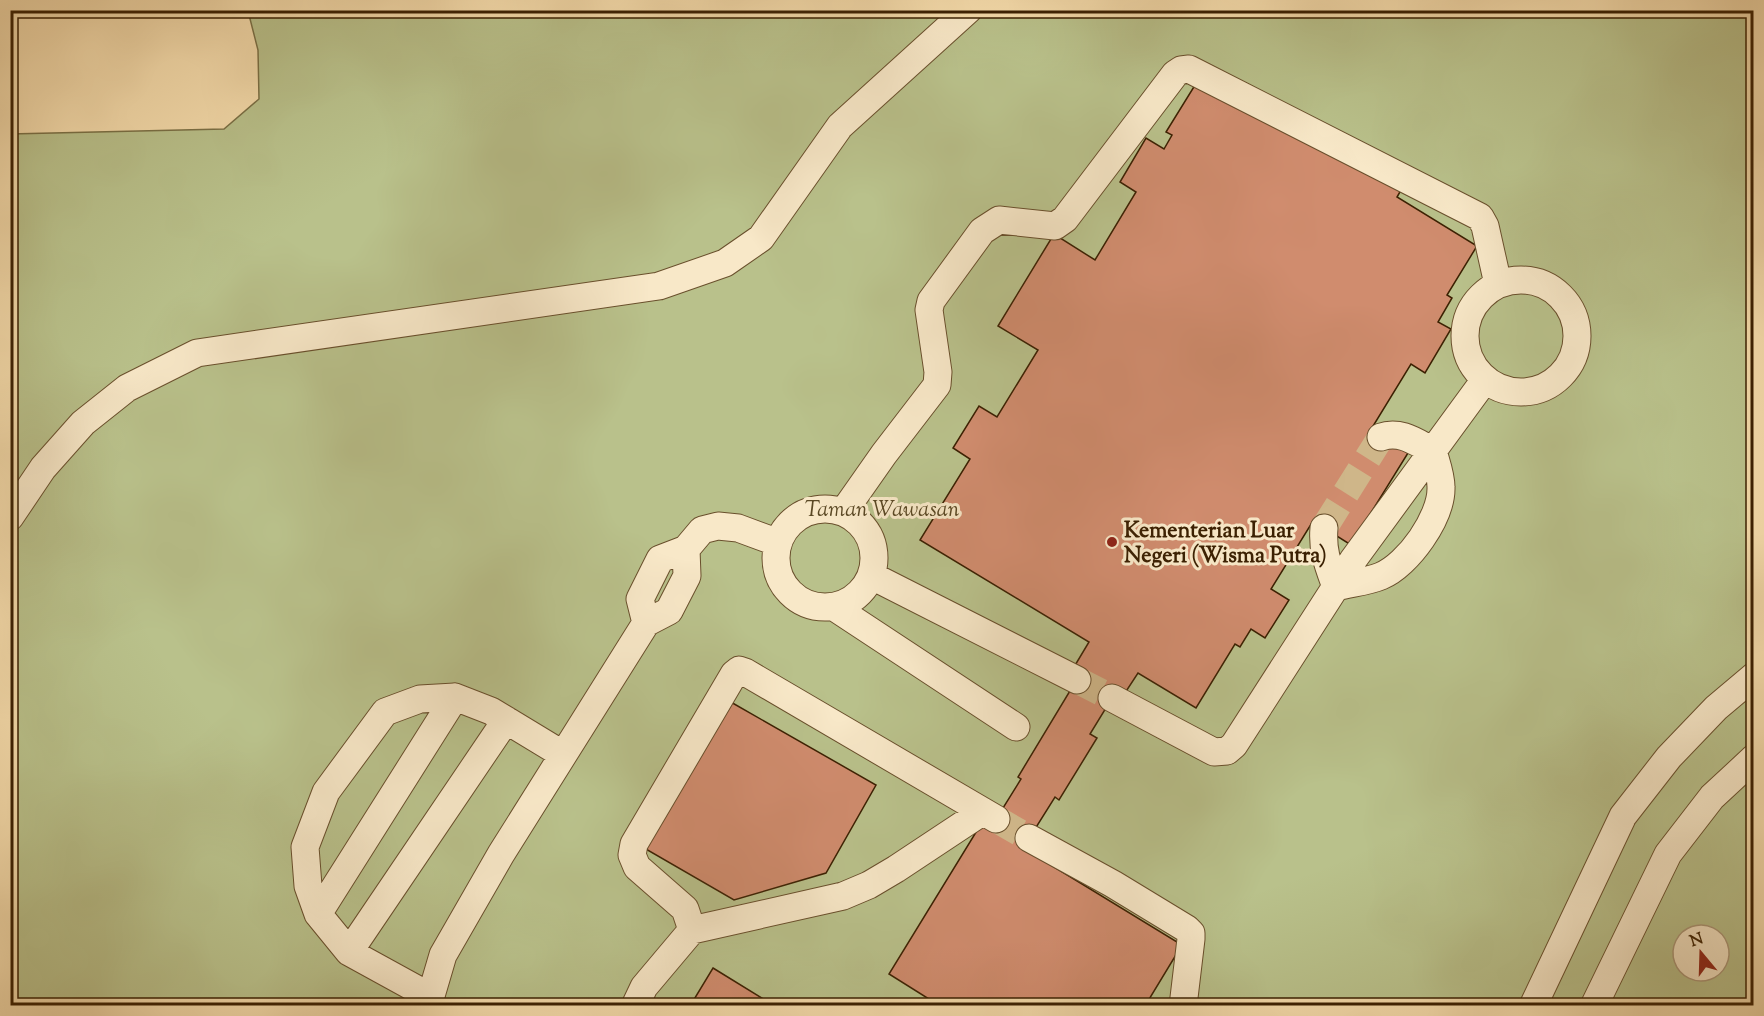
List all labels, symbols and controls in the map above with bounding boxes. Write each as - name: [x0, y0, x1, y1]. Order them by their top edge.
- park label: Taman Wawasan: [805, 495, 960, 527]
- place label: Kementerian Luar Negeri (Wisma Putra): [1124, 516, 1327, 573]
- marker: Kementerian Luar Negeri (Wisma Putra): [1105, 535, 1119, 549]
- north arrow: [1671, 923, 1731, 983]
- text: N: [1687, 928, 1707, 954]

